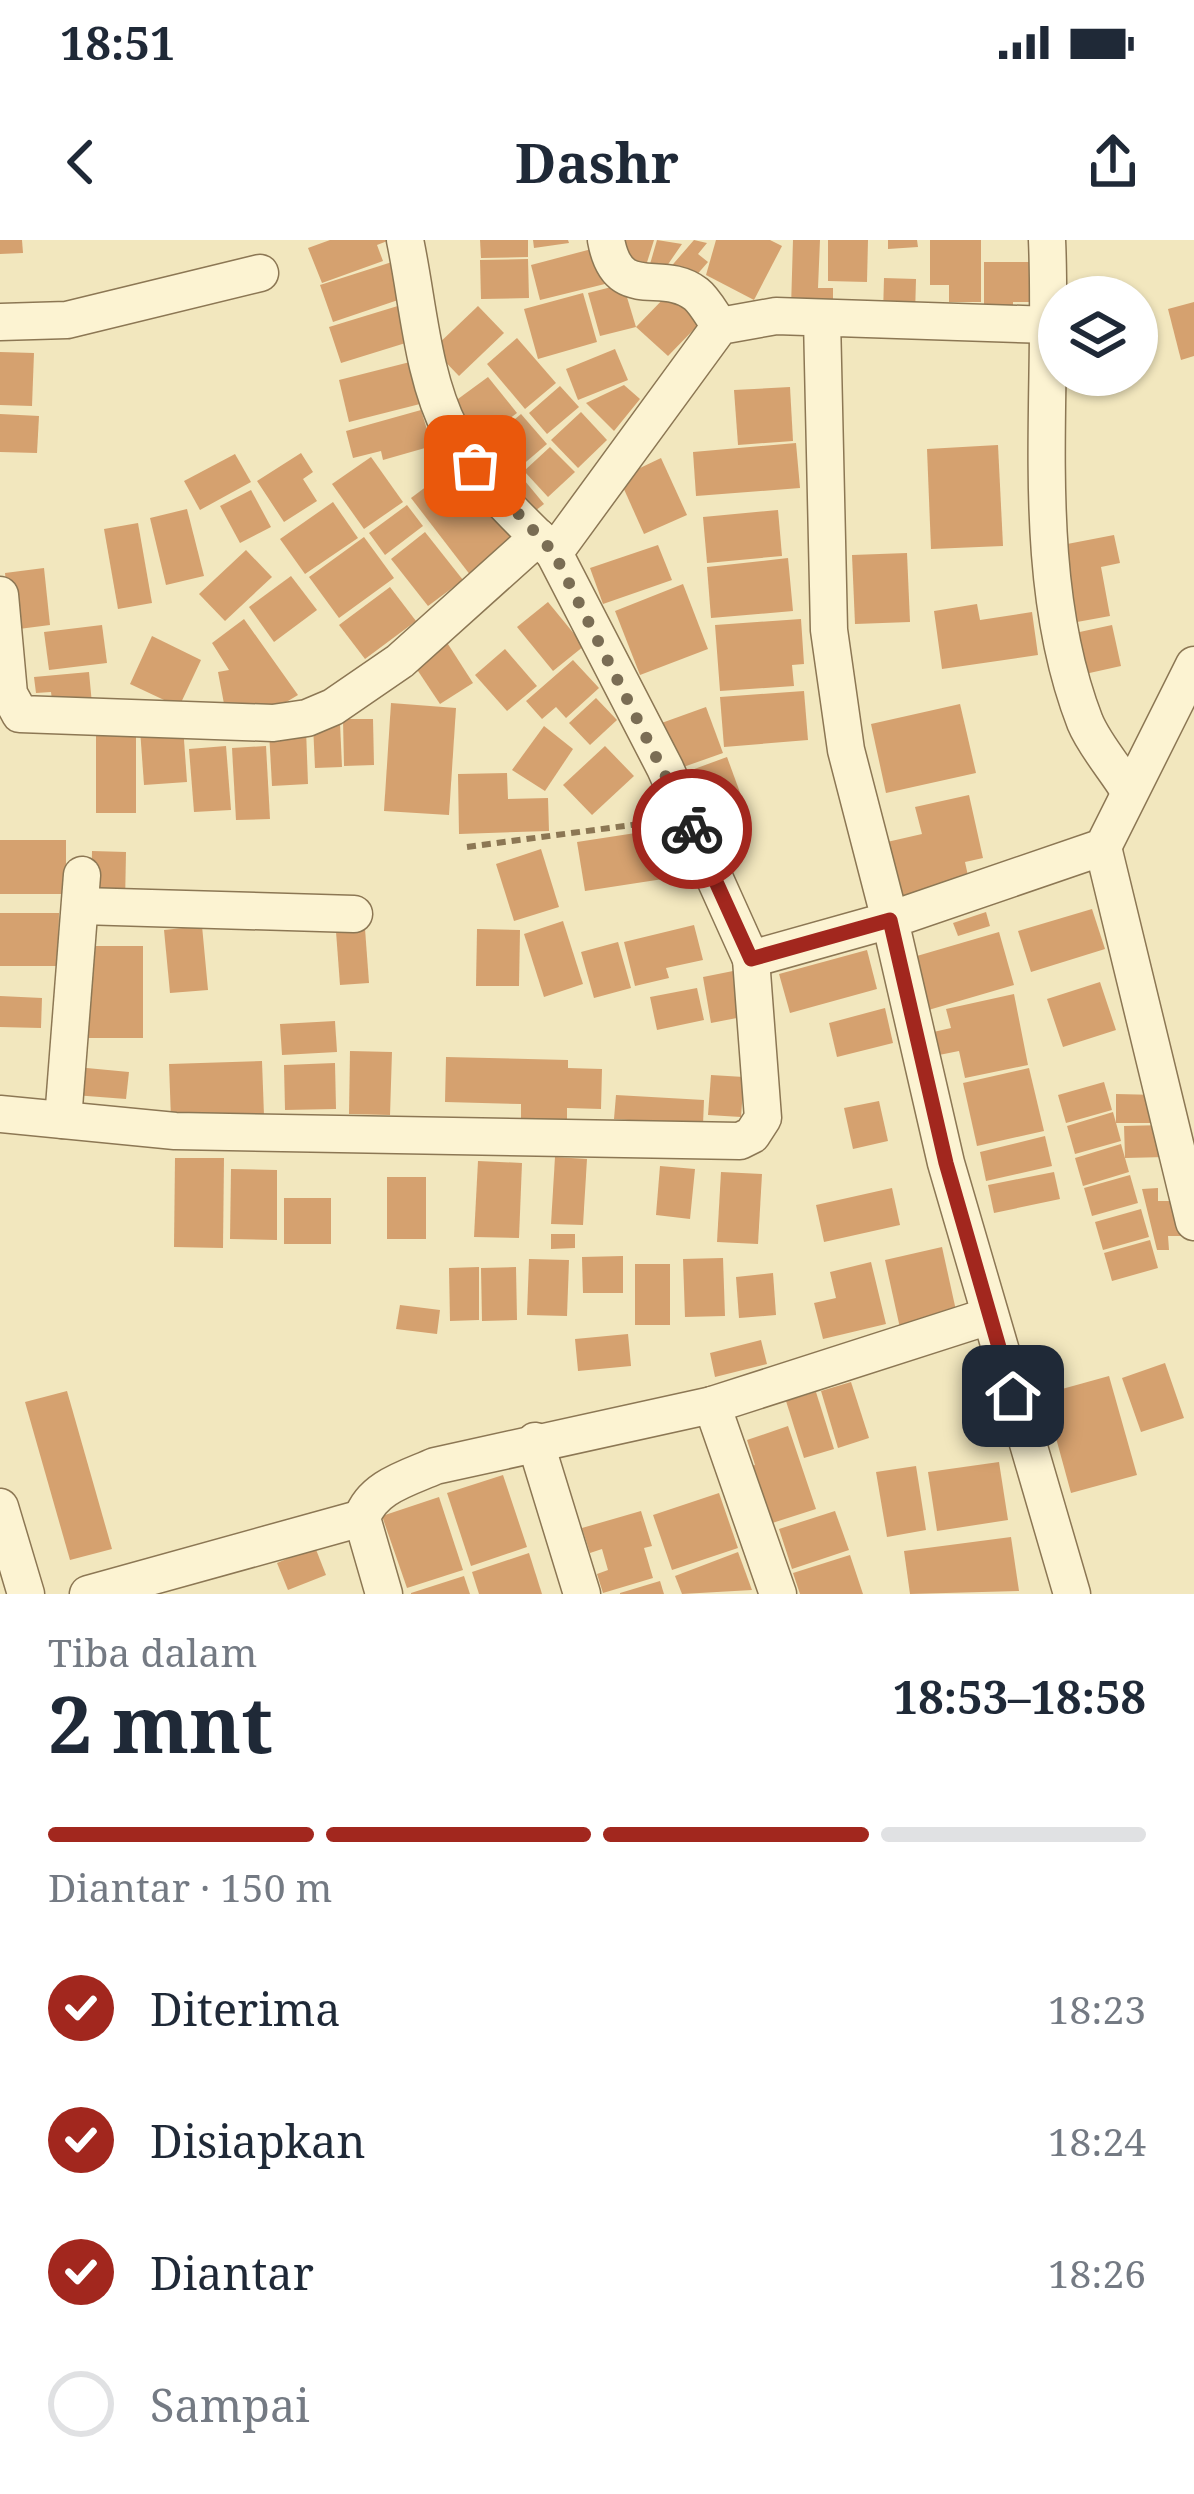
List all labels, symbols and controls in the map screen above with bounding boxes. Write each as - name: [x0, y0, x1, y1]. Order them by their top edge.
- text: 18:51: [60, 12, 175, 73]
- text: Dashr: [515, 125, 679, 199]
- icon: back: [48, 129, 114, 195]
- icon: share: [1080, 129, 1146, 195]
- map controls: [1038, 276, 1158, 396]
- button: layers: [1038, 276, 1158, 396]
- pin: [424, 415, 526, 517]
- icon: bag: [442, 433, 508, 499]
- courier: [632, 769, 752, 889]
- icon: bike: [659, 796, 725, 862]
- pin: [962, 1345, 1064, 1447]
- icon: home: [980, 1363, 1046, 1429]
- text: Tiba dalam: [48, 1625, 257, 1678]
- text: 18:53–18:58: [893, 1666, 1146, 1727]
- text: 2 mnt: [48, 1670, 273, 1776]
- text: Diantar · 150 m: [48, 1860, 332, 1913]
- icon: check: [48, 1975, 114, 2041]
- text: Diterima: [150, 1978, 341, 2039]
- text: 18:23: [1048, 1982, 1146, 2035]
- icon: check: [48, 2107, 114, 2173]
- text: Disiapkan: [150, 2110, 365, 2171]
- text: 18:24: [1048, 2114, 1146, 2167]
- icon: check: [48, 2239, 114, 2305]
- text: Diantar: [150, 2242, 314, 2303]
- text: 18:26: [1048, 2246, 1146, 2299]
- text: Sampai: [150, 2374, 310, 2435]

